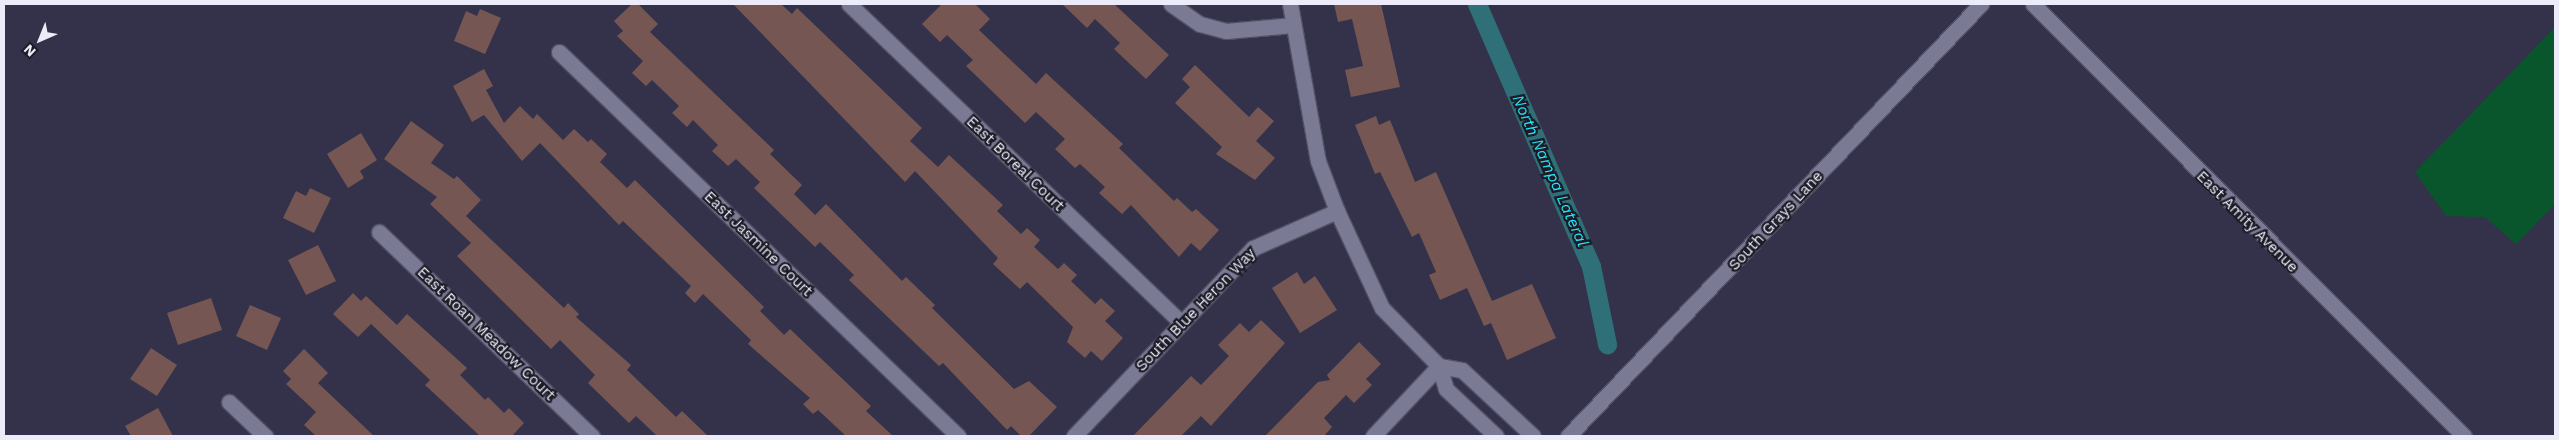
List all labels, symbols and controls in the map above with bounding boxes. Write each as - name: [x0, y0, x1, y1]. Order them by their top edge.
- north arrow: [15, 15, 65, 65]
- text: N: [20, 41, 39, 60]
- water label: North Nampa Lateral: [1508, 92, 1592, 250]
- street label: East Boreal Court: [962, 113, 1068, 215]
- street label: East Amity Avenue: [2192, 167, 2302, 277]
- street label: South Grays Lane: [1725, 168, 1827, 274]
- street label: East Jasmine Court: [700, 188, 816, 300]
- street label: South Blue Heron Way: [1132, 245, 1260, 375]
- street label: East Roan Meadow Court: [413, 263, 559, 405]

